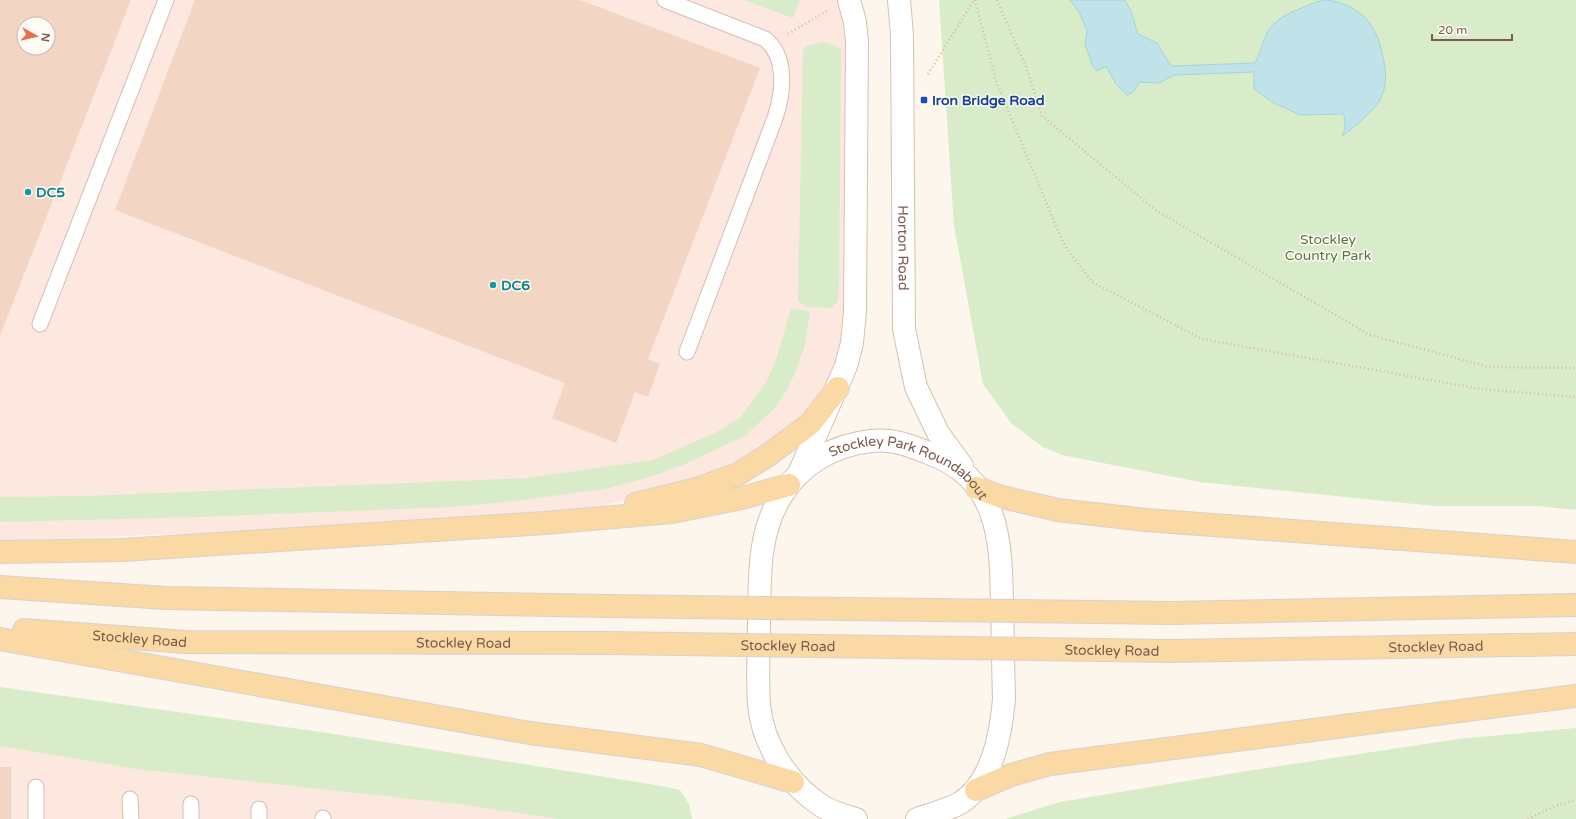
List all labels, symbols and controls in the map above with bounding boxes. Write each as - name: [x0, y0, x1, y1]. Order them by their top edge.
- north arrow: [16, 16, 56, 56]
- scale bar: [1432, 16, 1512, 42]
- text: 20 m: [1438, 23, 1467, 37]
- text: N: [38, 32, 52, 43]
- place label: Iron Bridge Road: [932, 92, 1045, 109]
- marker: Iron Bridge Road: [919, 95, 929, 105]
- place label: DC5: [36, 184, 65, 201]
- marker: DC5: [23, 187, 33, 197]
- street label: Horton Road: [894, 205, 912, 291]
- park label: Stockley Country Park: [1285, 231, 1372, 264]
- place label: DC6: [501, 277, 530, 294]
- marker: DC6: [488, 280, 498, 290]
- street label: Stockley Park Roundabout: [826, 433, 992, 503]
- street label: Stockley Road: [92, 627, 188, 651]
- street label: Stockley Road: [416, 635, 511, 652]
- street label: Stockley Road: [740, 637, 836, 655]
- street label: Stockley Road: [1388, 638, 1484, 656]
- street label: Stockley Road: [1064, 641, 1160, 660]

